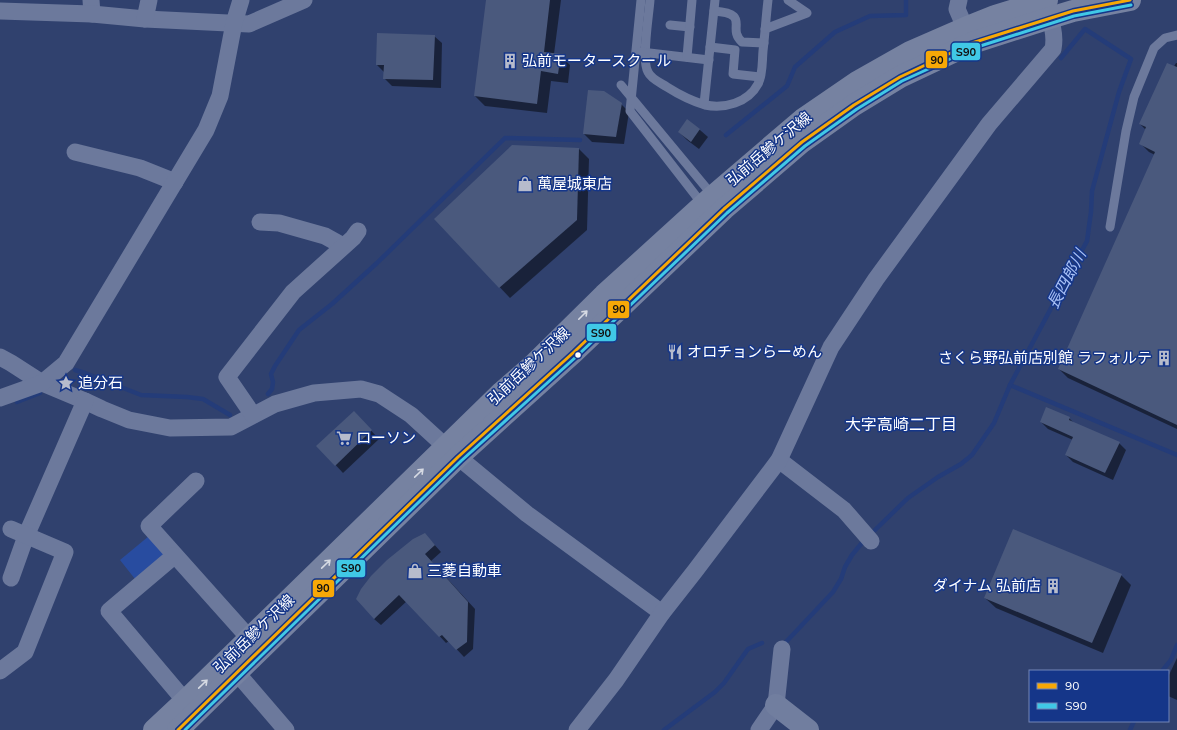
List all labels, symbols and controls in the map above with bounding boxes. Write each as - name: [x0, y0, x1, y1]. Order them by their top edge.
- line badge: S90: [951, 42, 981, 61]
- text: S90: [956, 45, 977, 59]
- line badge: 90: [925, 50, 948, 69]
- place label: 弘前モータースクール: [522, 51, 671, 70]
- building icon: 弘前モータースクール: [501, 52, 519, 70]
- text: 90: [930, 53, 944, 67]
- street label: 弘前岳鰺ケ沢線: [722, 108, 815, 190]
- place label: 萬屋城東店: [537, 174, 612, 193]
- shop icon: 萬屋城東店: [516, 175, 534, 193]
- water label: 長四郎川: [1042, 244, 1091, 312]
- line badge: 90: [607, 300, 630, 319]
- text: 90: [612, 302, 626, 316]
- one-way arrow: [578, 310, 588, 320]
- street label: 弘前岳鰺ケ沢線: [484, 323, 574, 408]
- line badge: S90: [586, 323, 617, 342]
- text: S90: [591, 326, 612, 340]
- place label: オロチョンらーめん: [687, 342, 822, 361]
- restaurant icon: オロチョンらーめん: [666, 343, 684, 361]
- place label: さくら野弘前店別館 ラフォルテ: [938, 348, 1152, 367]
- building icon: さくら野弘前店別館 ラフォルテ: [1155, 349, 1173, 367]
- unlabelled marker: [573, 350, 583, 360]
- place label: 追分石: [78, 373, 123, 392]
- place icon: 追分石: [57, 374, 75, 392]
- district label: 大字高崎二丁目: [845, 414, 957, 434]
- place label: ローソン: [356, 428, 416, 447]
- supermarket icon: ローソン: [335, 429, 353, 447]
- one-way arrow: [414, 468, 424, 478]
- one-way arrow: [321, 559, 331, 569]
- line badge: S90: [336, 559, 366, 578]
- text: S90: [341, 561, 362, 575]
- place label: 三菱自動車: [427, 561, 502, 580]
- shop icon: 三菱自動車: [406, 562, 424, 580]
- place label: ダイナム 弘前店: [933, 576, 1041, 595]
- building icon: ダイナム 弘前店: [1044, 577, 1062, 595]
- line badge: 90: [312, 579, 335, 598]
- text: 90: [316, 581, 330, 595]
- street label: 弘前岳鰺ケ沢線: [209, 590, 298, 677]
- legend: [1029, 670, 1169, 722]
- text: 90: [1065, 678, 1079, 693]
- one-way arrow: [198, 679, 208, 689]
- text: S90: [1065, 698, 1087, 713]

